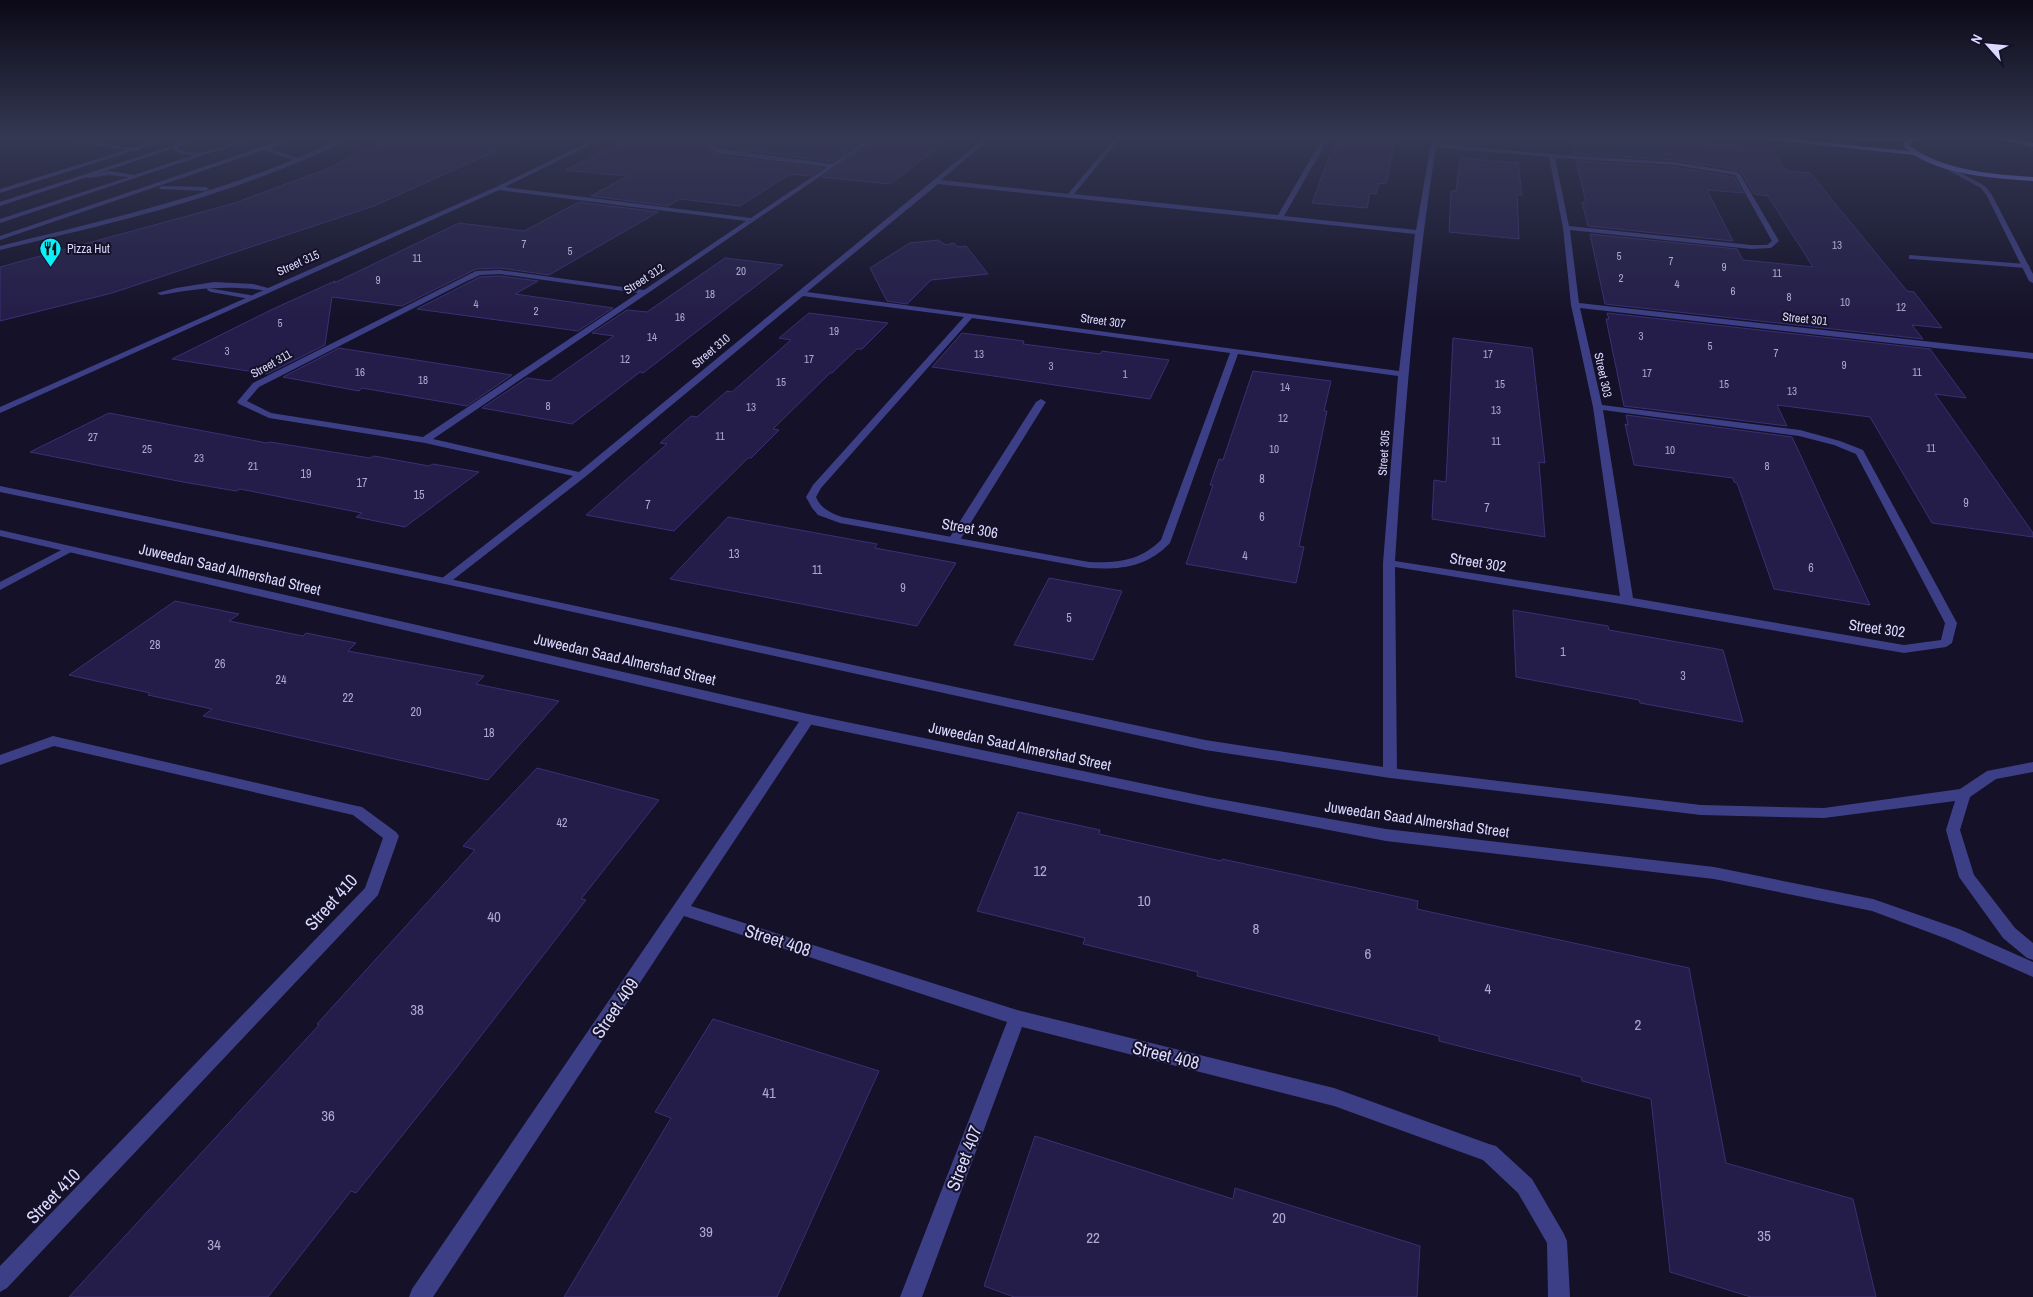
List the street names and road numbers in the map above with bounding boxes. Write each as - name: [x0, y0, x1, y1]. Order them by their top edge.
- street label: Street 315: [274, 246, 322, 280]
- street label: Street 312: [621, 260, 667, 298]
- street label: Street 301: [1782, 309, 1829, 329]
- street label: Street 307: [1079, 310, 1127, 332]
- street label: Street 310: [688, 330, 734, 372]
- street label: Street 311: [248, 346, 295, 382]
- street label: Street 303: [1590, 351, 1616, 399]
- street label: Street 305: [1374, 429, 1394, 476]
- street label: Street 306: [940, 513, 1000, 543]
- street label: Juweedan Saad Almershad Street: [137, 538, 324, 600]
- street label: Street 302: [1448, 547, 1508, 577]
- street label: Street 302: [1847, 614, 1907, 642]
- street label: Juweedan Saad Almershad Street: [532, 628, 719, 690]
- street label: Juweedan Saad Almershad Street: [927, 716, 1114, 776]
- street label: Juweedan Saad Almershad Street: [1323, 796, 1511, 842]
- street label: Street 410: [299, 868, 363, 936]
- street label: Street 408: [742, 918, 814, 962]
- street label: Street 409: [586, 973, 644, 1043]
- street label: Street 408: [1130, 1035, 1202, 1075]
- street label: Street 407: [940, 1122, 988, 1194]
- street label: Street 410: [20, 1163, 86, 1229]

